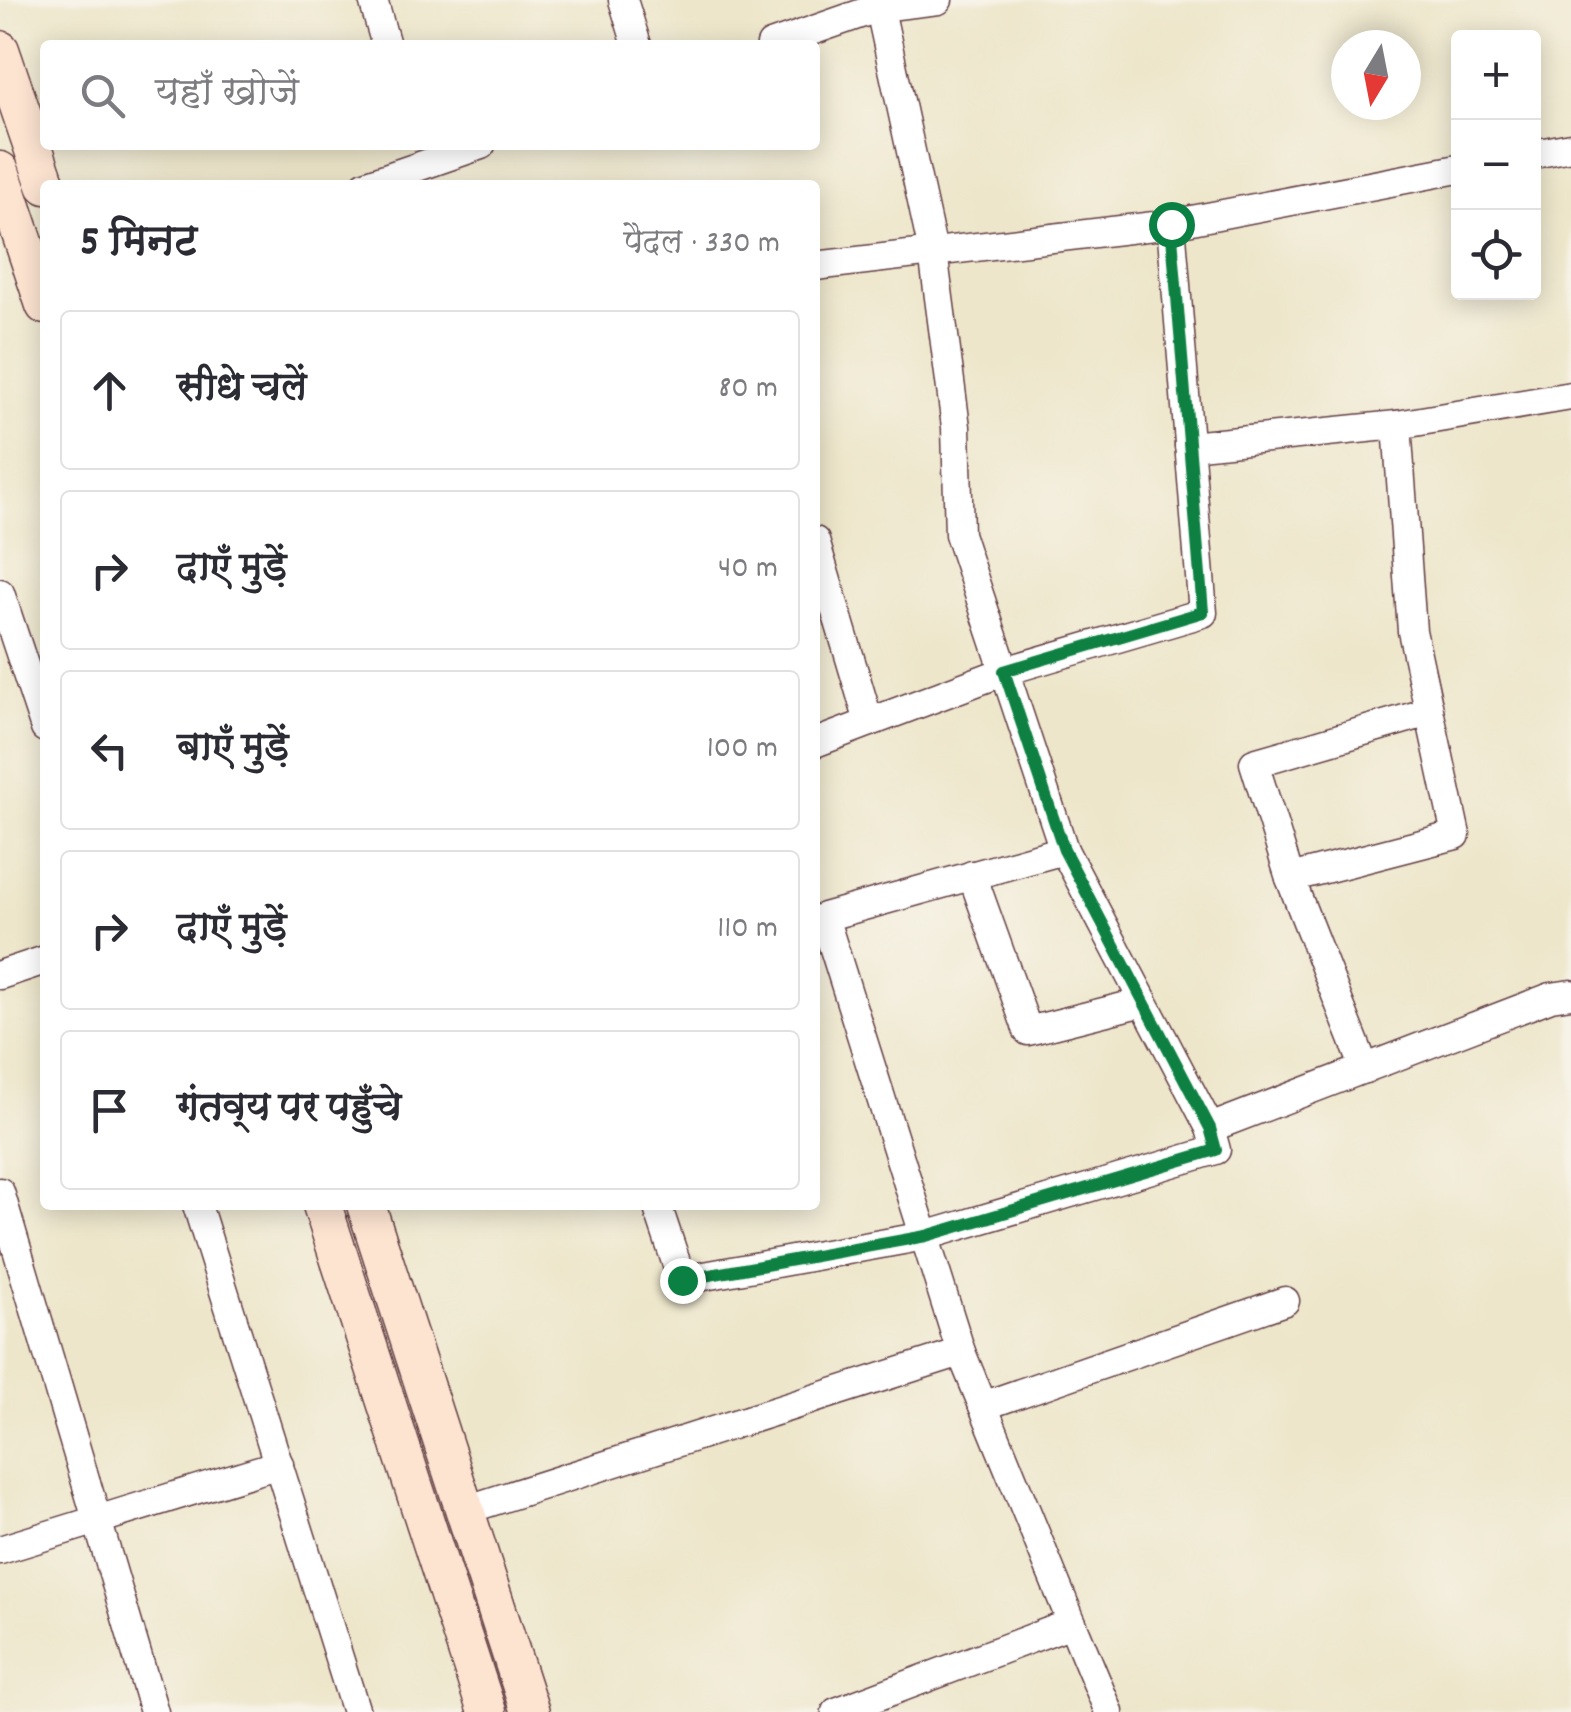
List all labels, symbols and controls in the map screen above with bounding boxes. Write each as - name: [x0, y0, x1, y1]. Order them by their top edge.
- north arrow: [1331, 30, 1421, 120]
- map controls: [1451, 30, 1541, 300]
- button: +: [1451, 30, 1541, 120]
- search box: [40, 40, 820, 150]
- icon: search: [75, 68, 130, 123]
- text: यहाँ खोजें: [155, 68, 299, 123]
- button: −: [1451, 120, 1541, 210]
- route start: [1149, 202, 1195, 248]
- button: locate: [1451, 210, 1541, 300]
- text: 5 मिनट: [80, 215, 197, 275]
- text: पैदल · 330 m: [623, 222, 780, 268]
- icon: ahead: [82, 363, 137, 418]
- text: सीधे चलें: [177, 363, 307, 418]
- text: 80 m: [718, 367, 778, 413]
- icon: right: [82, 543, 137, 598]
- text: दाएँ मुड़ें: [177, 543, 287, 598]
- text: 40 m: [718, 547, 778, 593]
- icon: left: [82, 723, 137, 778]
- text: बाएँ मुड़ें: [177, 723, 289, 778]
- text: 100 m: [707, 727, 778, 773]
- icon: right: [82, 903, 137, 958]
- text: दाएँ मुड़ें: [177, 903, 287, 958]
- text: 110 m: [717, 907, 778, 953]
- icon: arrive: [82, 1083, 137, 1138]
- text: गंतव्य पर पहुँचे: [177, 1083, 402, 1138]
- route end: [660, 1258, 706, 1304]

